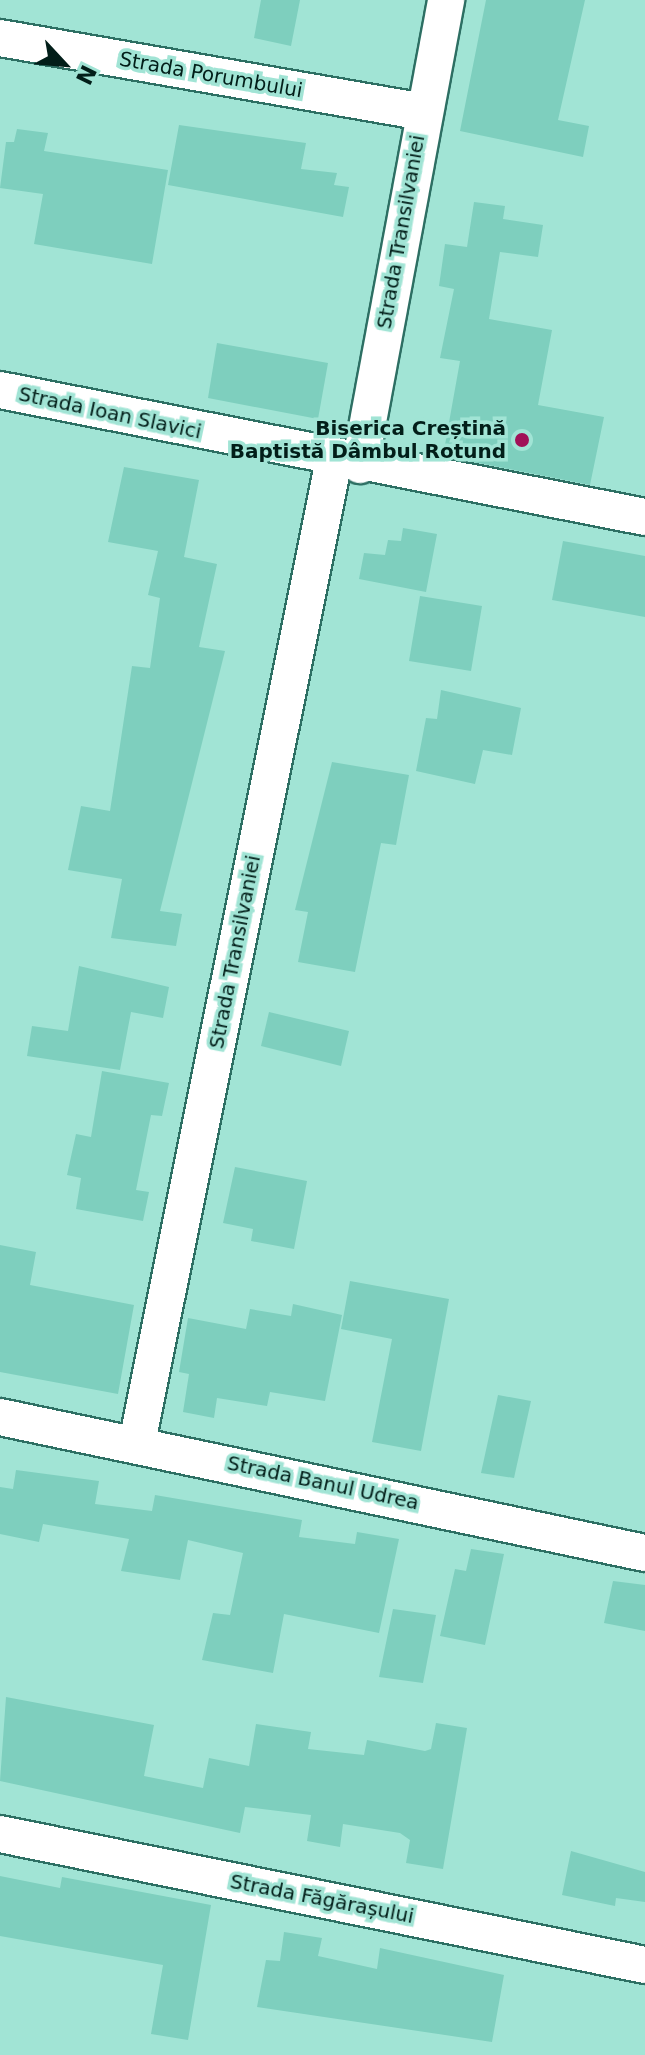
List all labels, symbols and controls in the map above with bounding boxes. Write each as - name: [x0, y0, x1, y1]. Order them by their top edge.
- north arrow: [24, 24, 104, 104]
- street label: Strada Porumbului: [118, 47, 304, 103]
- text: N: [71, 61, 101, 88]
- street label: Strada Transilvaniei: [372, 133, 430, 331]
- street label: Strada Ioan Slavici: [16, 382, 204, 444]
- place label: Biserica Creștină Baptistă Dâmbul Rotund: [230, 416, 506, 463]
- marker: Biserica Creștină Baptistă Dâmbul Rotund: [513, 431, 531, 449]
- street label: Strada Transilvaniei: [204, 853, 266, 1051]
- street label: Strada Banul Udrea: [225, 1451, 421, 1515]
- street label: Strada Făgărașului: [228, 1869, 416, 1929]

